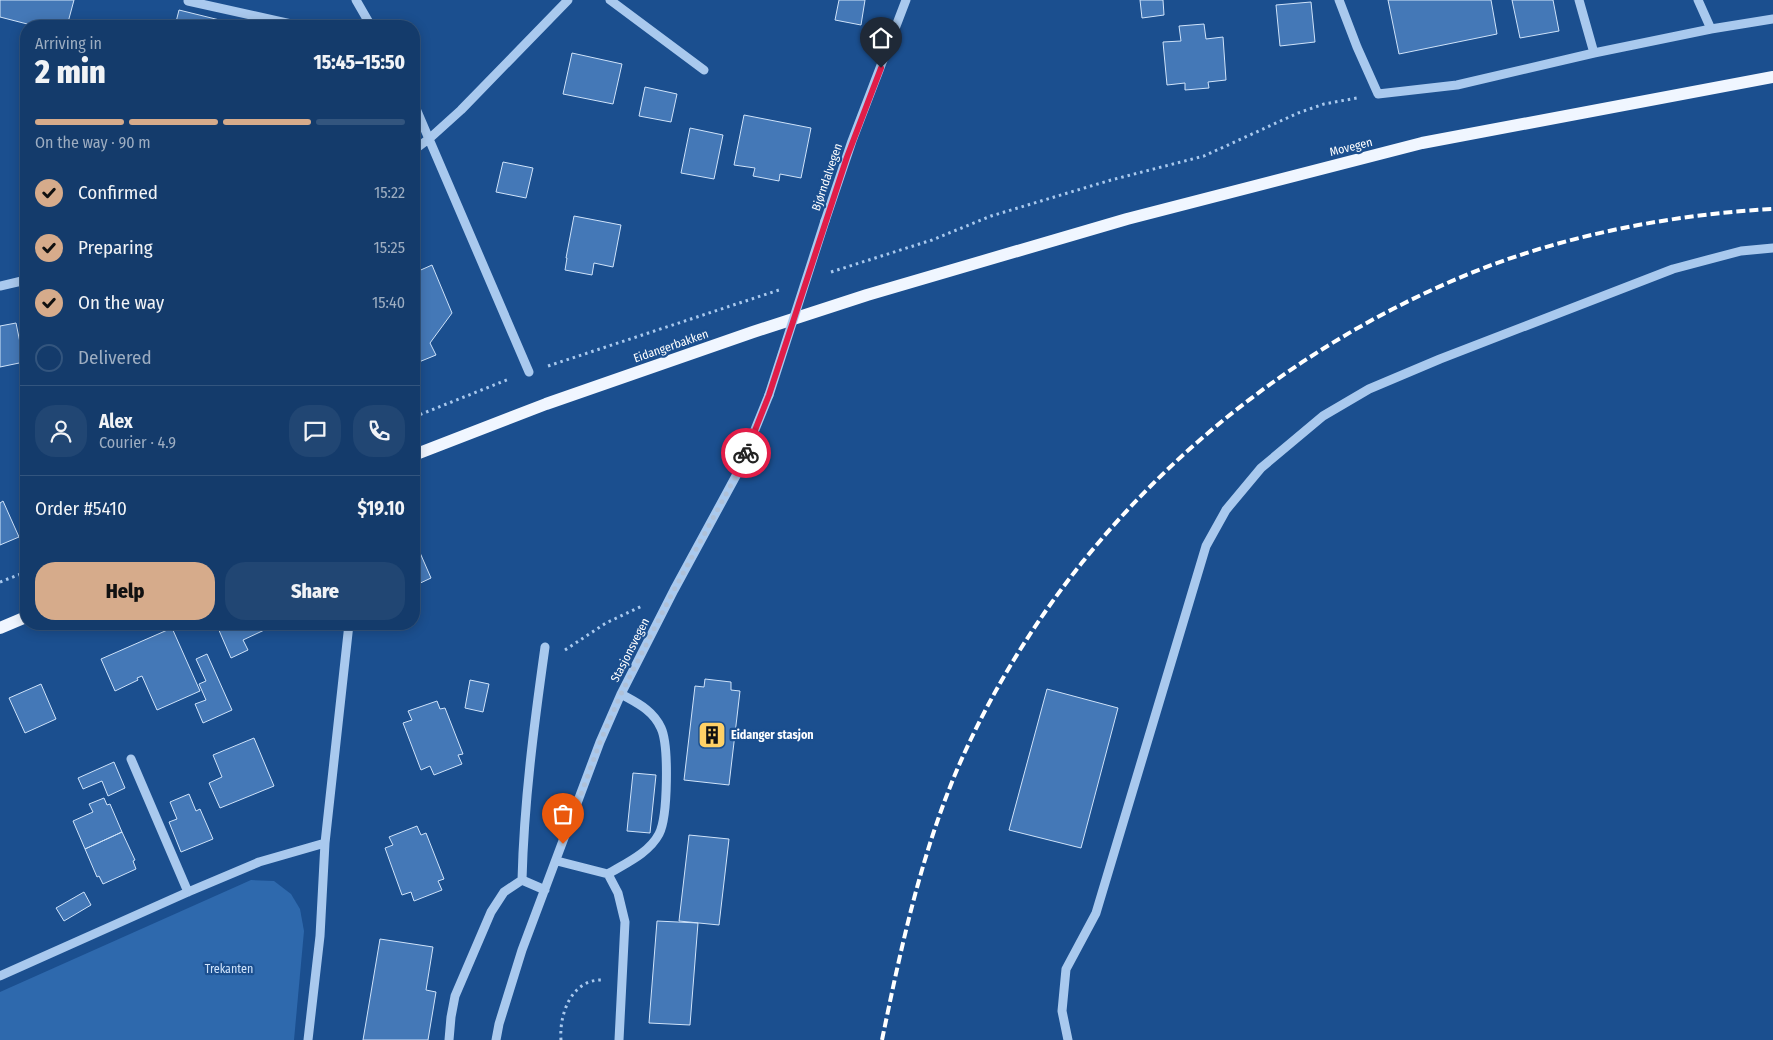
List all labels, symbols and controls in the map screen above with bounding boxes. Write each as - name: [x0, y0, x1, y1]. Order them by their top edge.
- pin: [860, 17, 902, 68]
- icon: home: [867, 24, 895, 52]
- text: Arriving in: [35, 34, 102, 53]
- text: 15:45–15:50: [314, 51, 405, 74]
- text: 2 min: [35, 53, 106, 91]
- text: On the way · 90 m: [35, 133, 151, 152]
- street label: Movegen: [1328, 135, 1374, 159]
- street label: Bjørndalvegen: [809, 141, 845, 213]
- icon: check: [35, 179, 63, 207]
- text: Confirmed: [78, 181, 158, 204]
- text: 15:22: [374, 183, 405, 202]
- icon: check: [35, 234, 63, 262]
- text: Preparing: [78, 236, 153, 259]
- text: 15:25: [374, 238, 405, 257]
- icon: check: [35, 289, 63, 317]
- text: On the way: [78, 291, 164, 314]
- text: 15:40: [372, 293, 405, 312]
- street label: Eidangerbakken: [632, 327, 710, 365]
- text: Delivered: [78, 346, 152, 369]
- button: person: [35, 405, 87, 457]
- button: chat: [289, 405, 341, 457]
- button: phone: [353, 405, 405, 457]
- text: Alex: [99, 410, 133, 433]
- courier: [721, 428, 771, 478]
- text: Courier · 4.9: [99, 433, 176, 452]
- icon: bike: [732, 439, 760, 467]
- text: Order #5410: [35, 497, 127, 520]
- text: $19.10: [357, 497, 405, 520]
- button: Help: [35, 562, 215, 620]
- button: Share: [225, 562, 405, 620]
- street label: Stasjonsvegen: [608, 616, 652, 684]
- building icon: Eidanger stasjon: [697, 720, 727, 750]
- place label: Eidanger stasjon: [731, 728, 814, 742]
- pin: [542, 793, 584, 844]
- icon: bag: [549, 800, 577, 828]
- park label: Trekanten: [205, 962, 253, 976]

